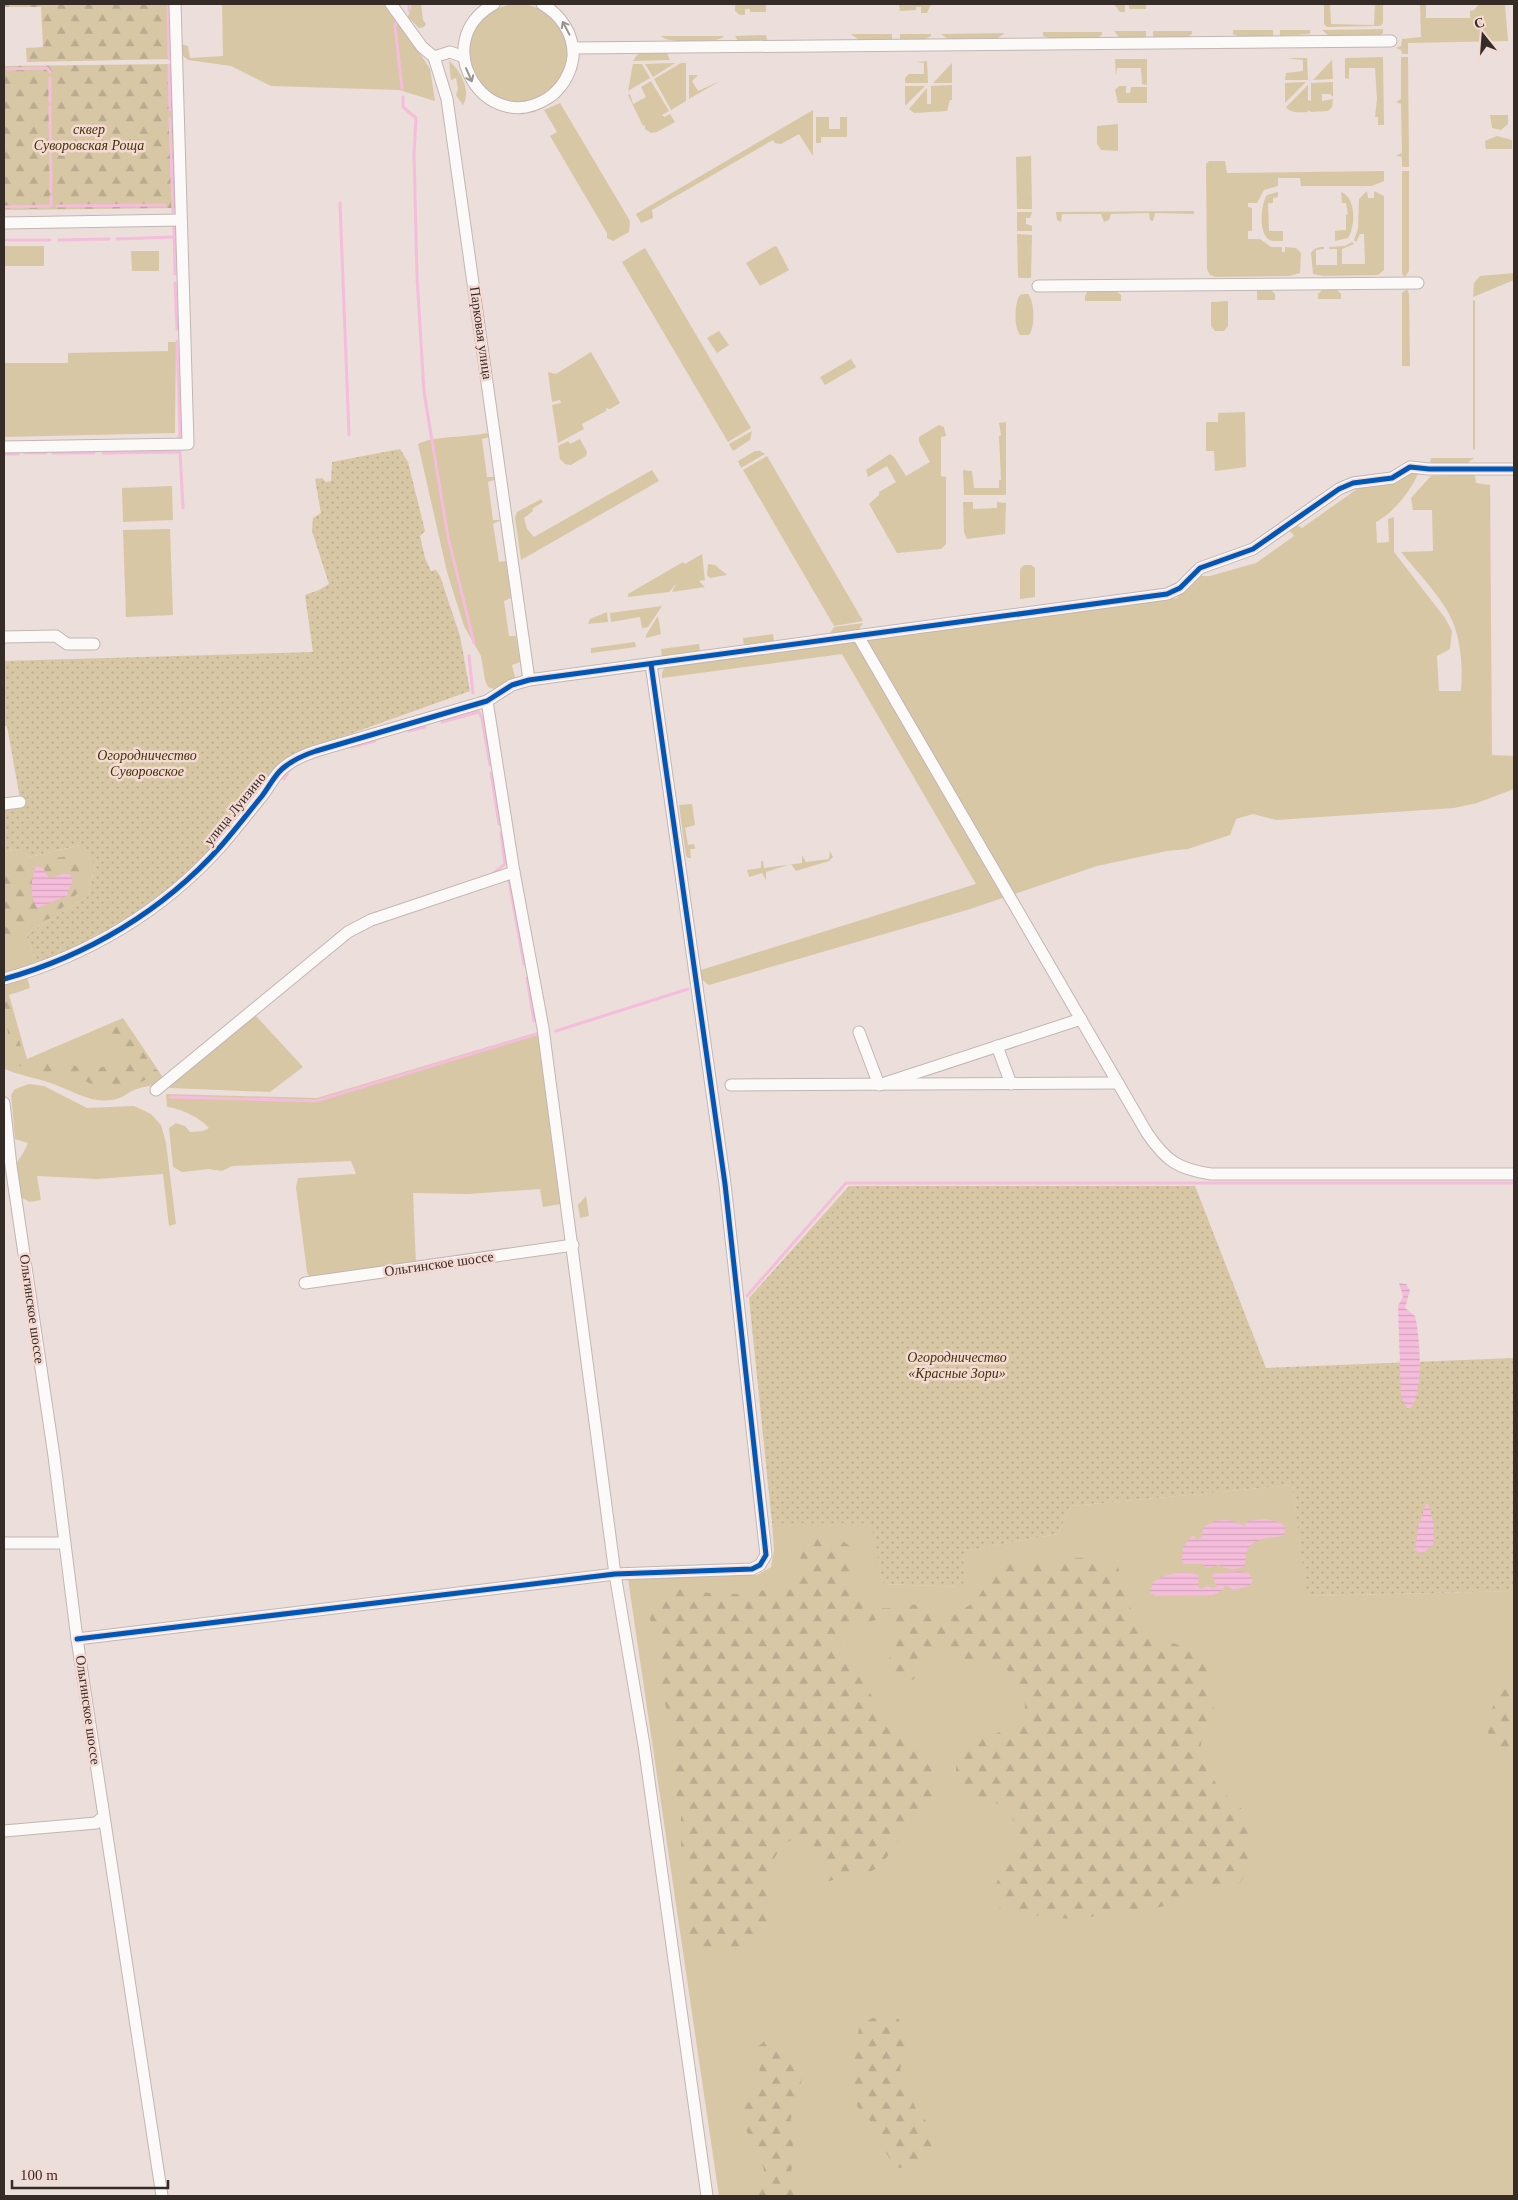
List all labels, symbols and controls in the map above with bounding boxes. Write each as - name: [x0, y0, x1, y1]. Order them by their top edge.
- north arrow: [1458, 10, 1508, 60]
- text: С: [1472, 14, 1486, 32]
- one-way arrow: [561, 21, 571, 36]
- one-way arrow: [465, 67, 475, 82]
- park label: сквер Суворовская Роща: [34, 122, 144, 153]
- street label: Парковая улица: [467, 286, 495, 381]
- park label: Огородничество Суворовское: [97, 748, 197, 779]
- street label: улица Луизино: [201, 770, 269, 848]
- street label: Ольгинское шоссе: [383, 1249, 495, 1279]
- street label: Ольгинское шоссе: [17, 1253, 47, 1365]
- park label: Огородничество «Красные Зори»: [907, 1350, 1007, 1381]
- street label: Ольгинское шоссе: [73, 1654, 103, 1766]
- scale bar: [12, 2158, 169, 2190]
- text: 100 m: [20, 2167, 58, 2183]

